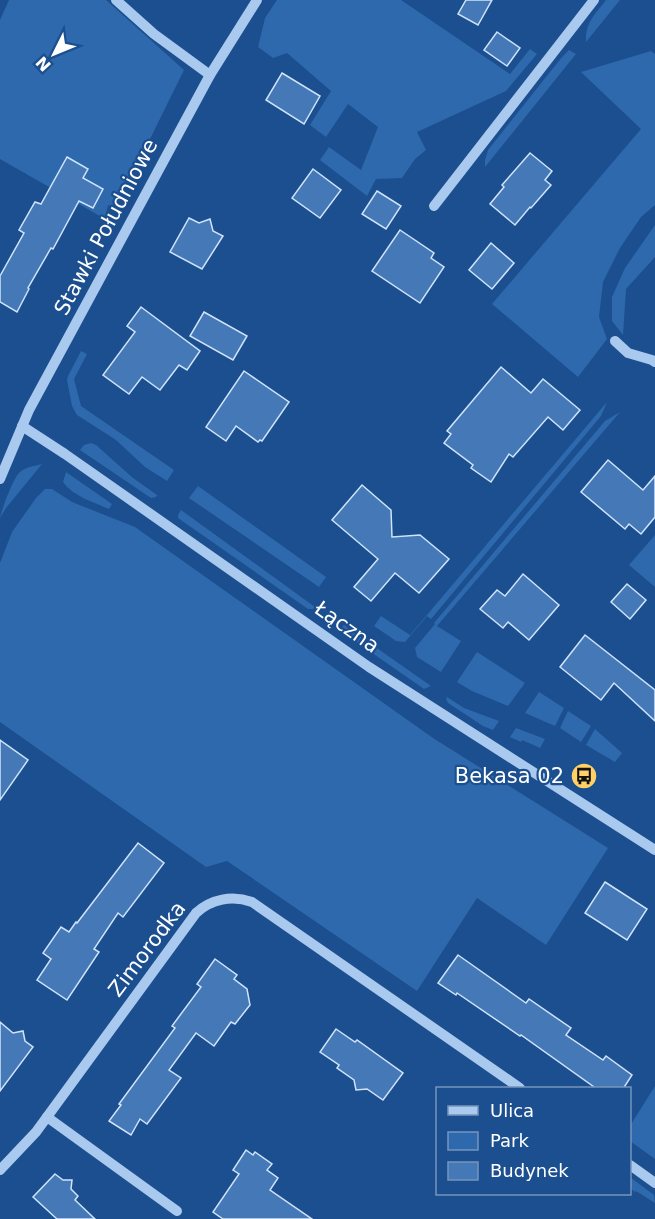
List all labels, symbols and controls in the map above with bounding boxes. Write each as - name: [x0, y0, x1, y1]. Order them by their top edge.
- north arrow: [24, 24, 84, 84]
- text: N: [32, 53, 55, 75]
- street label: Stawki Południowe: [49, 135, 163, 319]
- street label: Łączna: [309, 596, 384, 658]
- bus stop icon: Bekasa 02: [569, 761, 599, 791]
- place label: Bekasa 02: [455, 764, 564, 788]
- street label: Zimorodka: [104, 897, 190, 1001]
- legend: [436, 1087, 631, 1195]
- text: Ulica: [490, 1100, 534, 1121]
- text: Park: [490, 1130, 529, 1151]
- text: Budynek: [490, 1160, 569, 1181]

